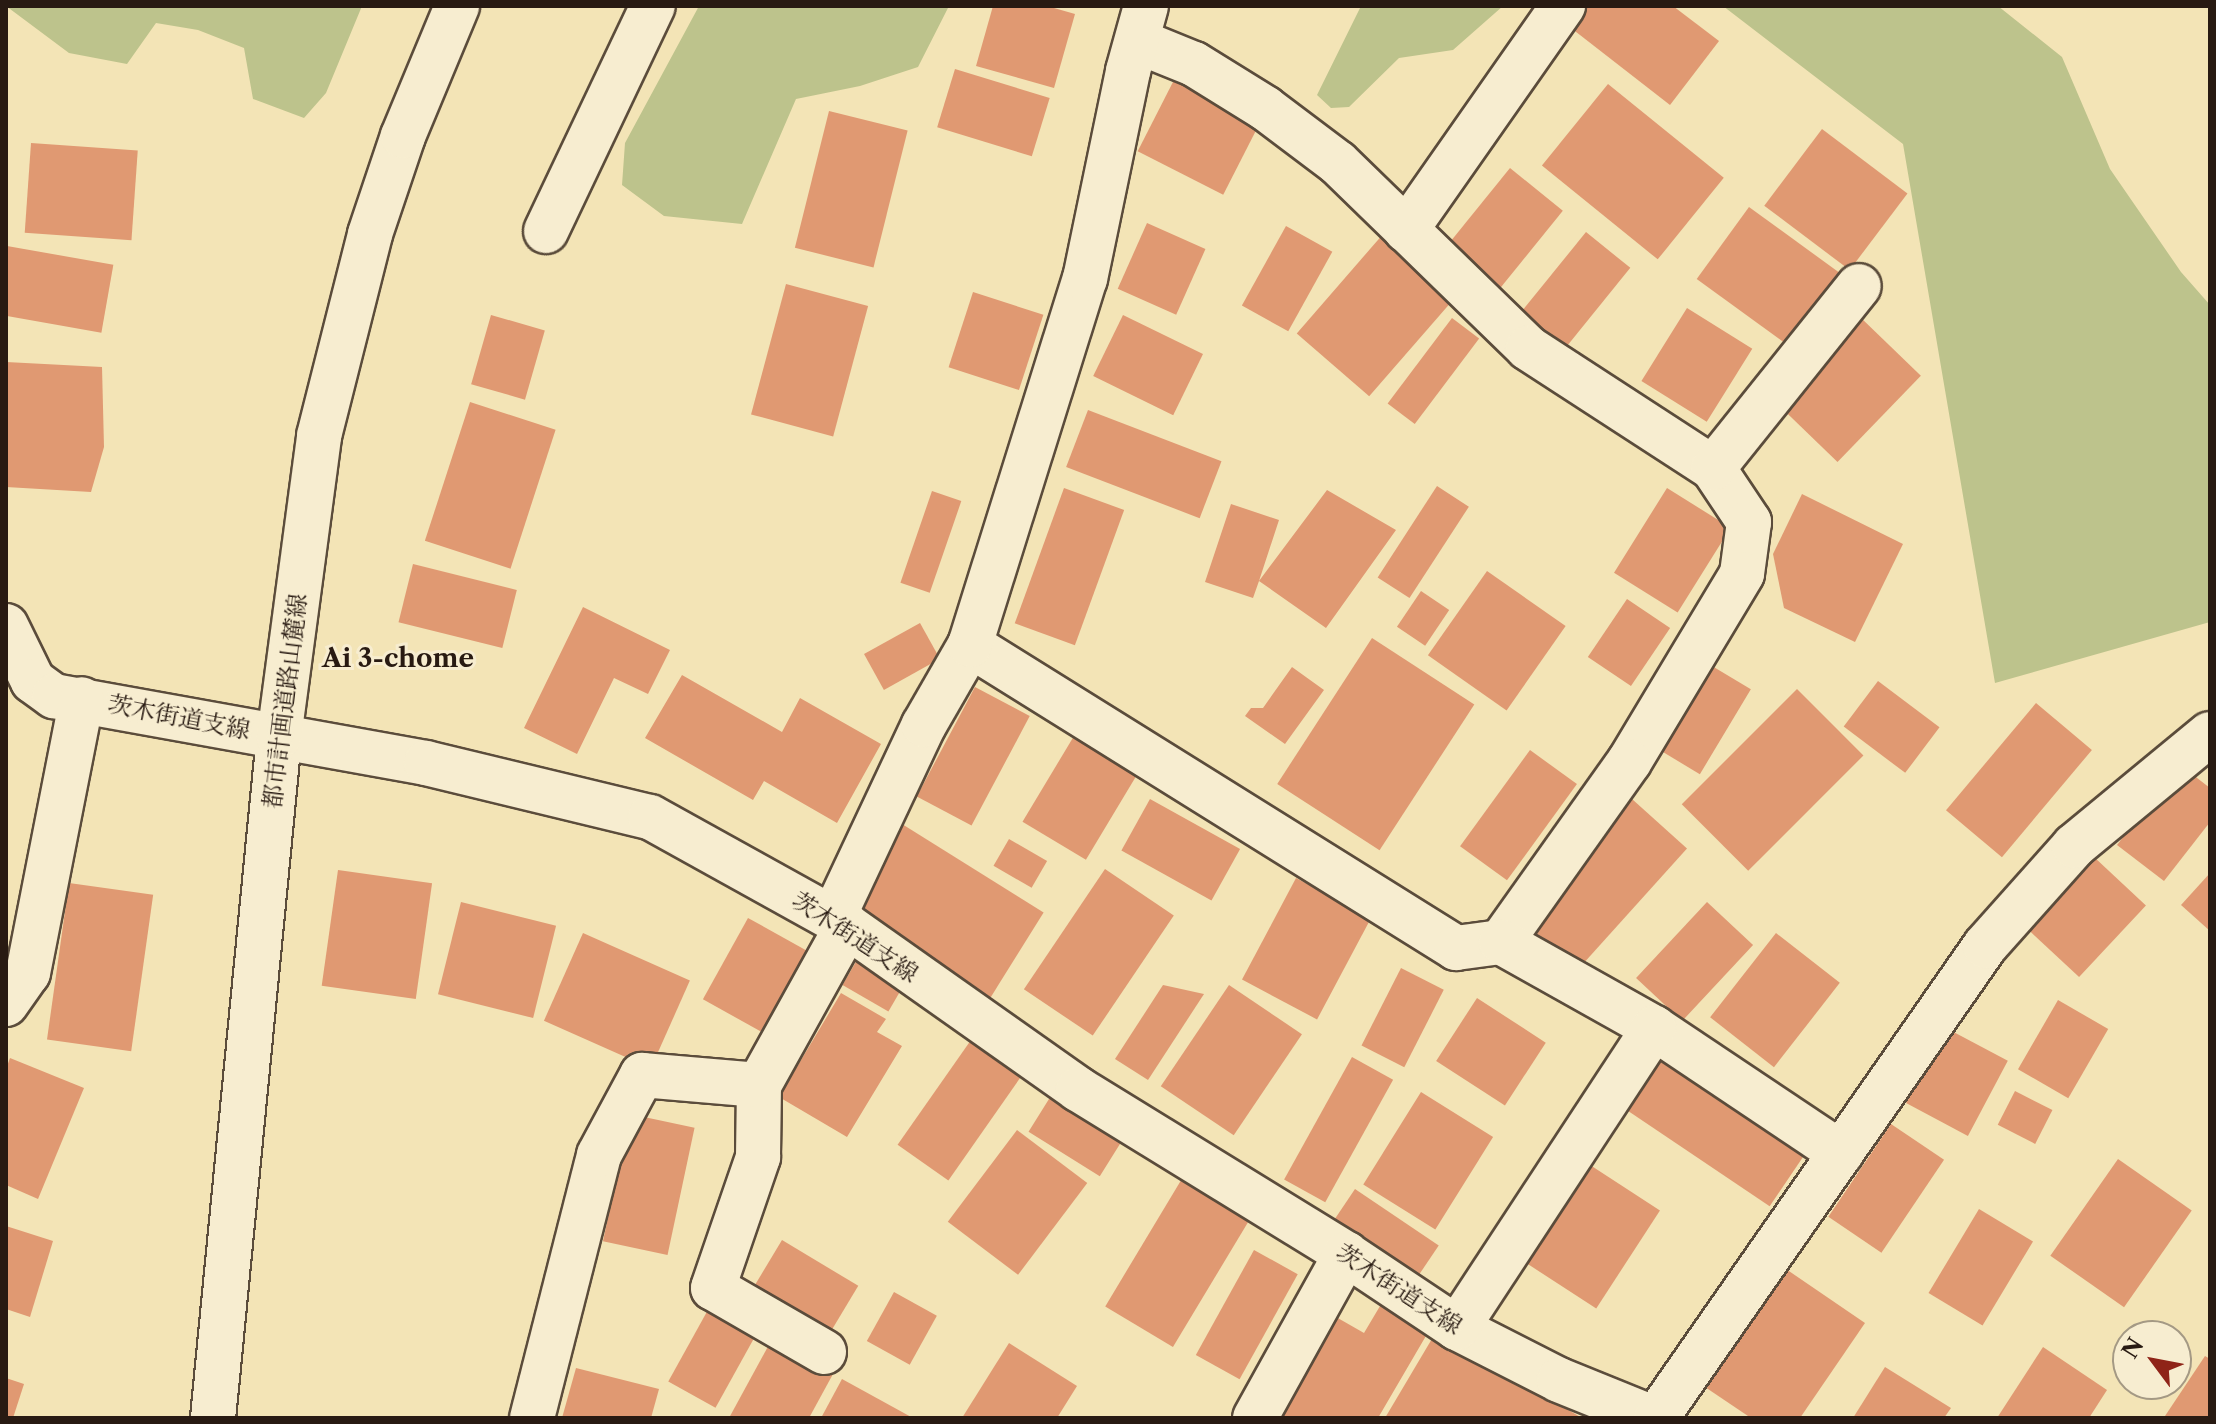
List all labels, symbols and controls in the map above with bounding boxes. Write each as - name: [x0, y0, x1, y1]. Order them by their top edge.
- street label: 都市計画道路山麓線: [258, 592, 312, 810]
- district label: Ai 3-chome: [322, 643, 474, 675]
- street label: 茨木街道支線: [106, 689, 252, 745]
- street label: 茨木街道支線: [787, 886, 923, 988]
- street label: 茨木街道支線: [1331, 1238, 1467, 1340]
- north arrow: [2112, 1320, 2192, 1400]
- text: N: [2116, 1333, 2149, 1363]

